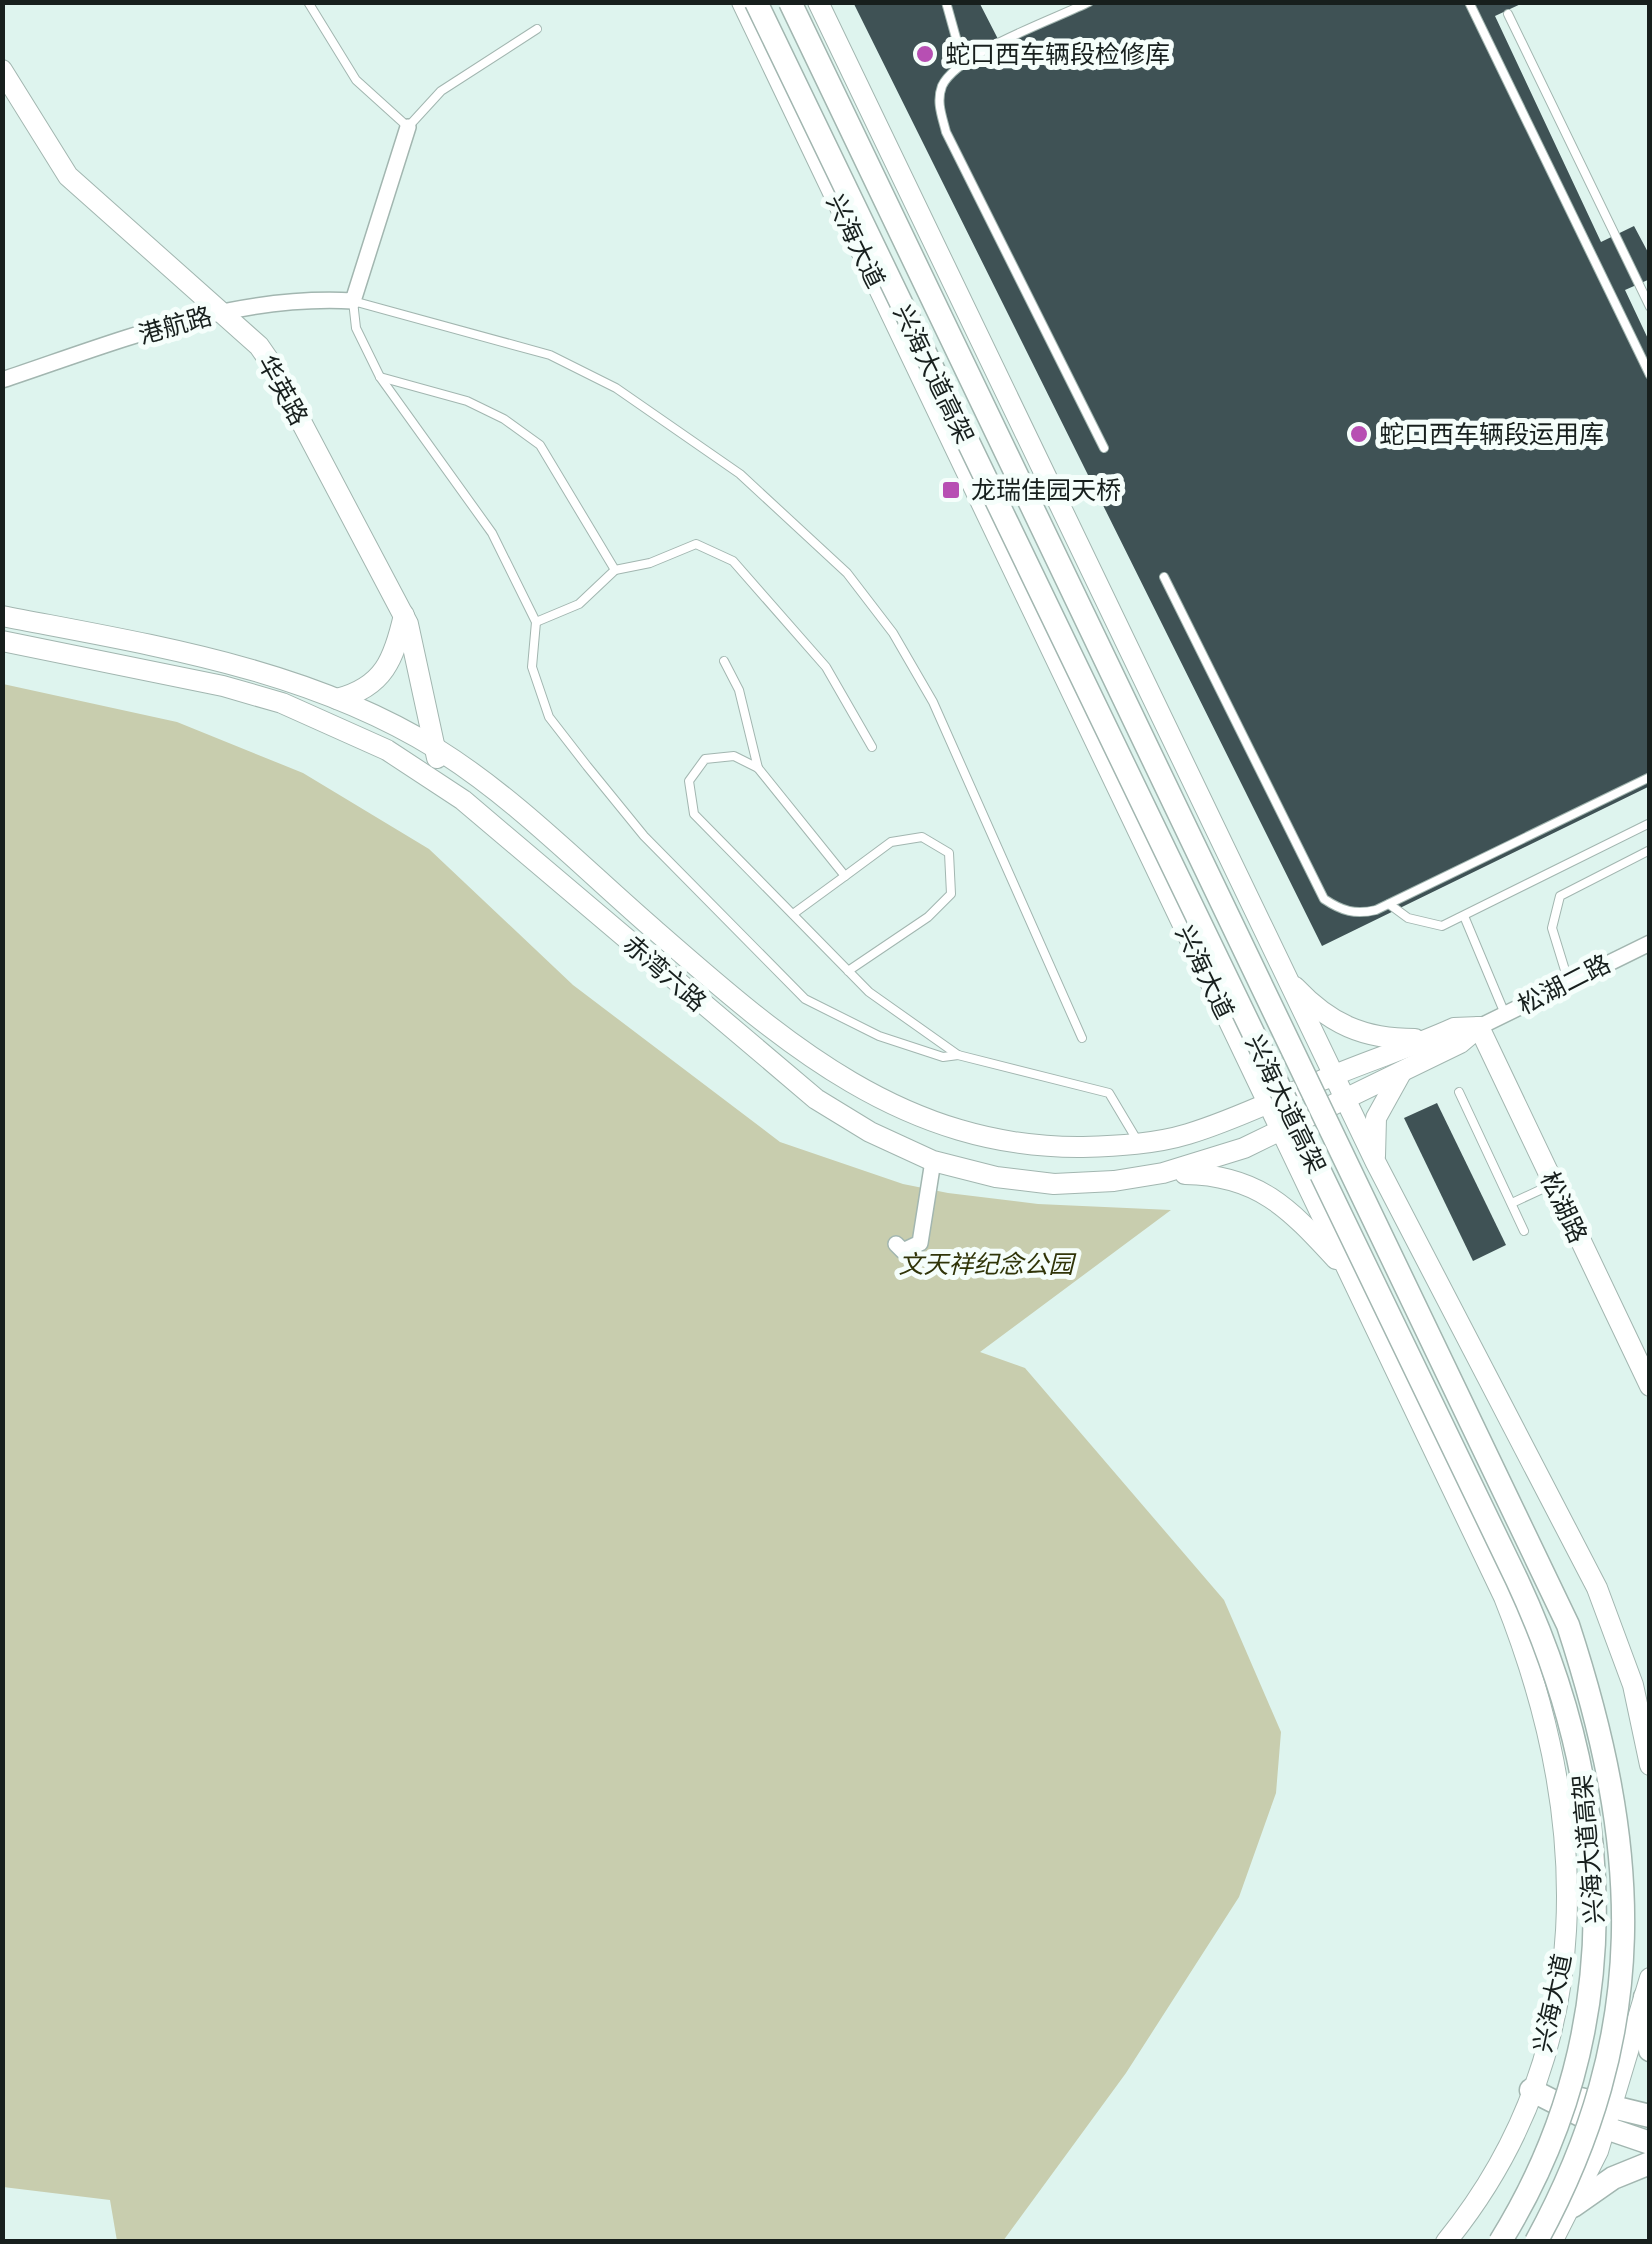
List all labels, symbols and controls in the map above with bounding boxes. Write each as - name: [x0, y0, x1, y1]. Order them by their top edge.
- place label: 蛇口西车辆段检修库: [945, 38, 1170, 70]
- marker: 蛇口西车辆段检修库: [914, 43, 936, 65]
- street label: 兴海大道: [820, 189, 892, 293]
- street label: 港航路: [135, 299, 215, 351]
- street label: 兴海大道高架: [887, 300, 981, 448]
- street label: 华英路: [251, 349, 315, 431]
- place label: 蛇口西车辆段运用库: [1379, 418, 1604, 450]
- marker: 蛇口西车辆段运用库: [1348, 423, 1370, 445]
- place label: 龙瑞佳园天桥: [971, 474, 1121, 506]
- marker: 龙瑞佳园天桥: [940, 479, 962, 501]
- street label: 兴海大道: [1169, 920, 1241, 1024]
- street label: 赤湾六路: [617, 928, 713, 1018]
- street label: 松湖二路: [1512, 947, 1616, 1021]
- street label: 兴海大道高架: [1239, 1030, 1333, 1178]
- street label: 松湖路: [1534, 1166, 1594, 1248]
- park label: 文天祥纪念公园: [898, 1248, 1076, 1280]
- street label: 兴海大道高架: [1566, 1773, 1610, 1925]
- street label: 兴海大道: [1526, 1951, 1578, 2055]

